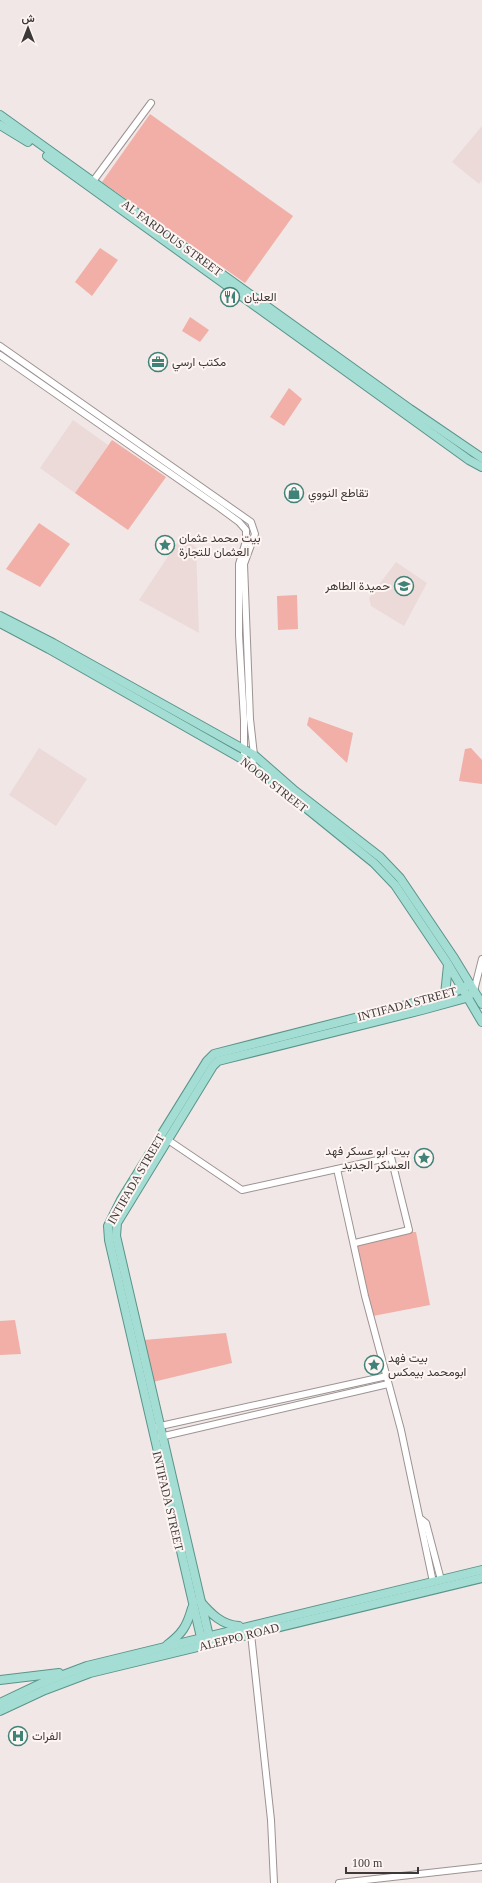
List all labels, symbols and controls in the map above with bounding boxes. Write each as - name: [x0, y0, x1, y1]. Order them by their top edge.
- north arrow: [8, 8, 48, 48]
- text: ش: [21, 12, 35, 25]
- street label: AL FARDOUS STREET: [119, 197, 225, 280]
- restaurant icon: العليان: [219, 286, 241, 308]
- place label: العليان: [244, 290, 277, 304]
- office icon: مكتب ارسي: [147, 351, 169, 373]
- place label: مكتب ارسي: [172, 355, 226, 372]
- shop icon: تقاطع النووي: [283, 482, 305, 504]
- place label: تقاطع النووي: [308, 486, 369, 503]
- place label: بيت محمد عثمان العثمان للتجارة: [179, 531, 261, 560]
- place icon: بيت محمد عثمان العثمان للتجارة: [154, 534, 176, 556]
- school or university icon: حميدة الطاهر: [393, 575, 415, 597]
- place label: حميدة الطاهر: [324, 579, 390, 594]
- street label: NOOR STREET: [238, 755, 311, 816]
- street label: INTIFADA STREET: [356, 984, 459, 1024]
- street label: INTIFADA STREET: [104, 1131, 168, 1227]
- place label: بيت ابو عسكر فهد العسكر الجديد: [325, 1144, 410, 1173]
- place icon: بيت ابو عسكر فهد العسكر الجديد: [413, 1147, 435, 1169]
- place label: بيت فهد ابومحمد بيمكس: [388, 1351, 466, 1380]
- place icon: بيت فهد ابومحمد بيمكس: [363, 1354, 385, 1376]
- street label: INTIFADA STREET: [150, 1450, 186, 1553]
- street label: ALEPPO ROAD: [197, 1620, 281, 1654]
- hospital icon: الفرات: [7, 1725, 29, 1747]
- place label: الفرات: [32, 1729, 61, 1744]
- scale bar: [346, 1849, 418, 1875]
- text: 100 m: [352, 1856, 383, 1870]

